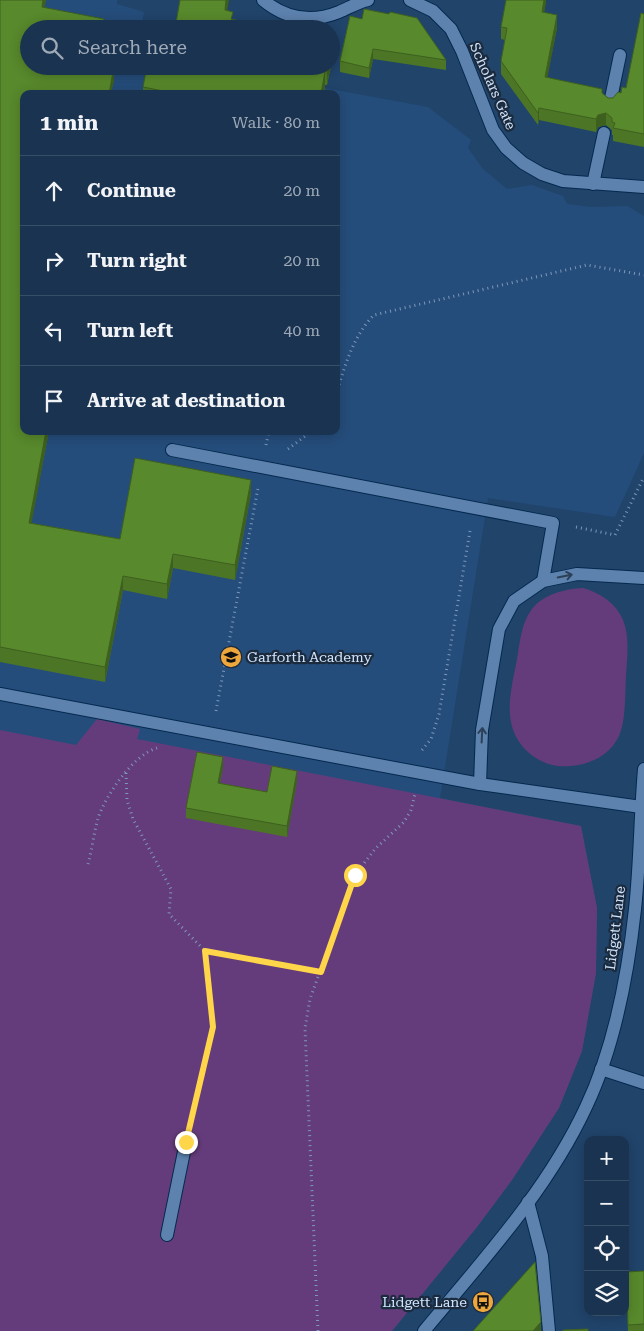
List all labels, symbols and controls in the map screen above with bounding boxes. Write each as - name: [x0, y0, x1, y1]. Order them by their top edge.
- search box: [20, 20, 340, 75]
- icon: search: [38, 34, 66, 62]
- text: Search here: [78, 36, 187, 59]
- street label: Scholars Gate: [467, 40, 519, 132]
- text: 1 min: [40, 111, 98, 135]
- text: Walk · 80 m: [232, 113, 320, 132]
- icon: ahead: [40, 177, 68, 205]
- text: Continue: [87, 179, 176, 202]
- text: 20 m: [283, 181, 320, 200]
- icon: right: [40, 247, 68, 275]
- text: Turn right: [87, 249, 187, 272]
- text: 20 m: [283, 251, 320, 270]
- icon: left: [40, 317, 68, 345]
- text: Turn left: [87, 319, 173, 342]
- text: 40 m: [283, 321, 320, 340]
- icon: arrive: [40, 387, 68, 415]
- text: Arrive at destination: [87, 389, 285, 412]
- one-way arrow: [557, 571, 573, 580]
- school or university icon: Garforth Academy: [219, 645, 243, 669]
- place label: Garforth Academy: [247, 649, 373, 665]
- one-way arrow: [478, 728, 487, 744]
- route start: [344, 864, 367, 887]
- street label: Lidgett Lane: [602, 885, 628, 971]
- route end: [175, 1131, 198, 1154]
- map controls: [584, 1136, 629, 1316]
- button: +: [584, 1136, 629, 1181]
- button: −: [584, 1181, 629, 1226]
- button: locate: [584, 1226, 629, 1271]
- button: layers: [584, 1271, 629, 1316]
- bus stop icon: Lidgett Lane: [471, 1290, 495, 1314]
- place label: Lidgett Lane: [382, 1294, 467, 1310]

